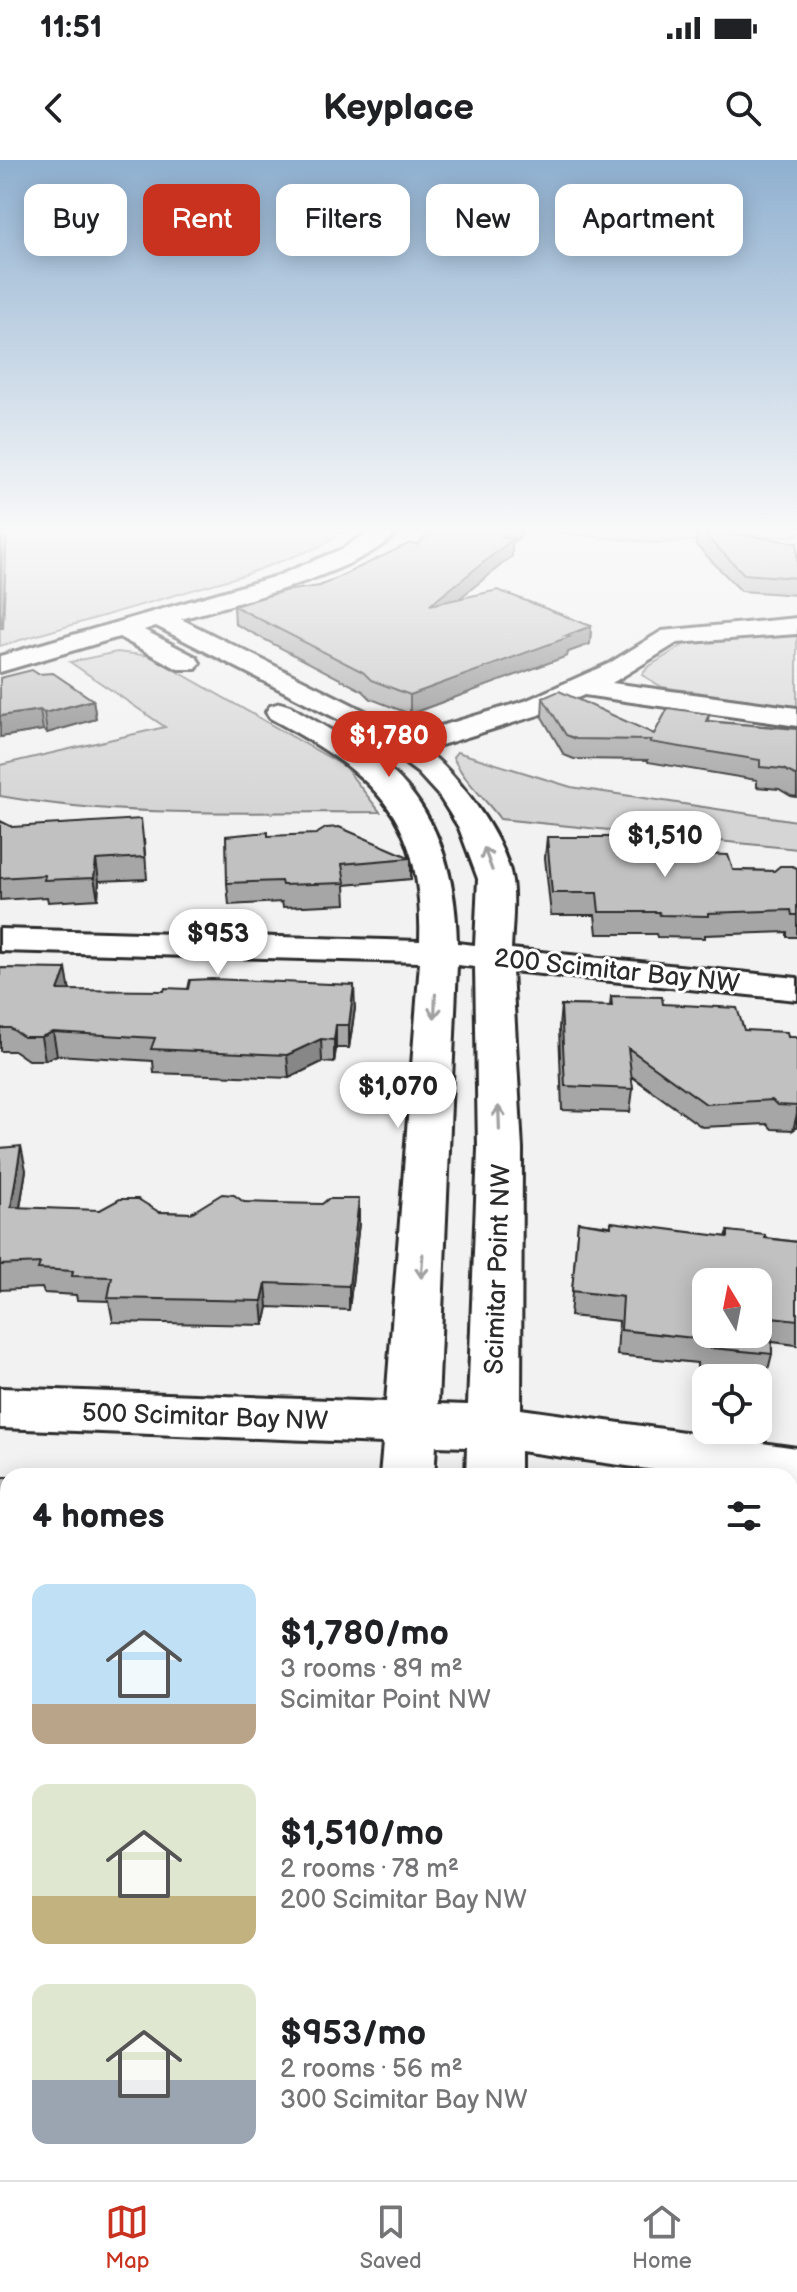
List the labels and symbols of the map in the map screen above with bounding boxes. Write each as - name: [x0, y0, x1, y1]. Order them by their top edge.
- pin: $1,780: [324, 711, 454, 779]
- pin: $1,510: [600, 811, 730, 879]
- one-way arrow: [480, 848, 494, 872]
- pin: $953: [171, 909, 265, 977]
- street label: 200 Scimitar Bay NW: [492, 943, 742, 1000]
- one-way arrow: [428, 992, 443, 1019]
- pin: $1,070: [333, 1062, 463, 1130]
- one-way arrow: [492, 1105, 507, 1132]
- street label: Scimitar Point NW: [479, 1163, 518, 1375]
- one-way arrow: [414, 1252, 429, 1279]
- north arrow: [692, 1268, 772, 1348]
- street label: 500 Scimitar Bay NW: [81, 1398, 329, 1437]

